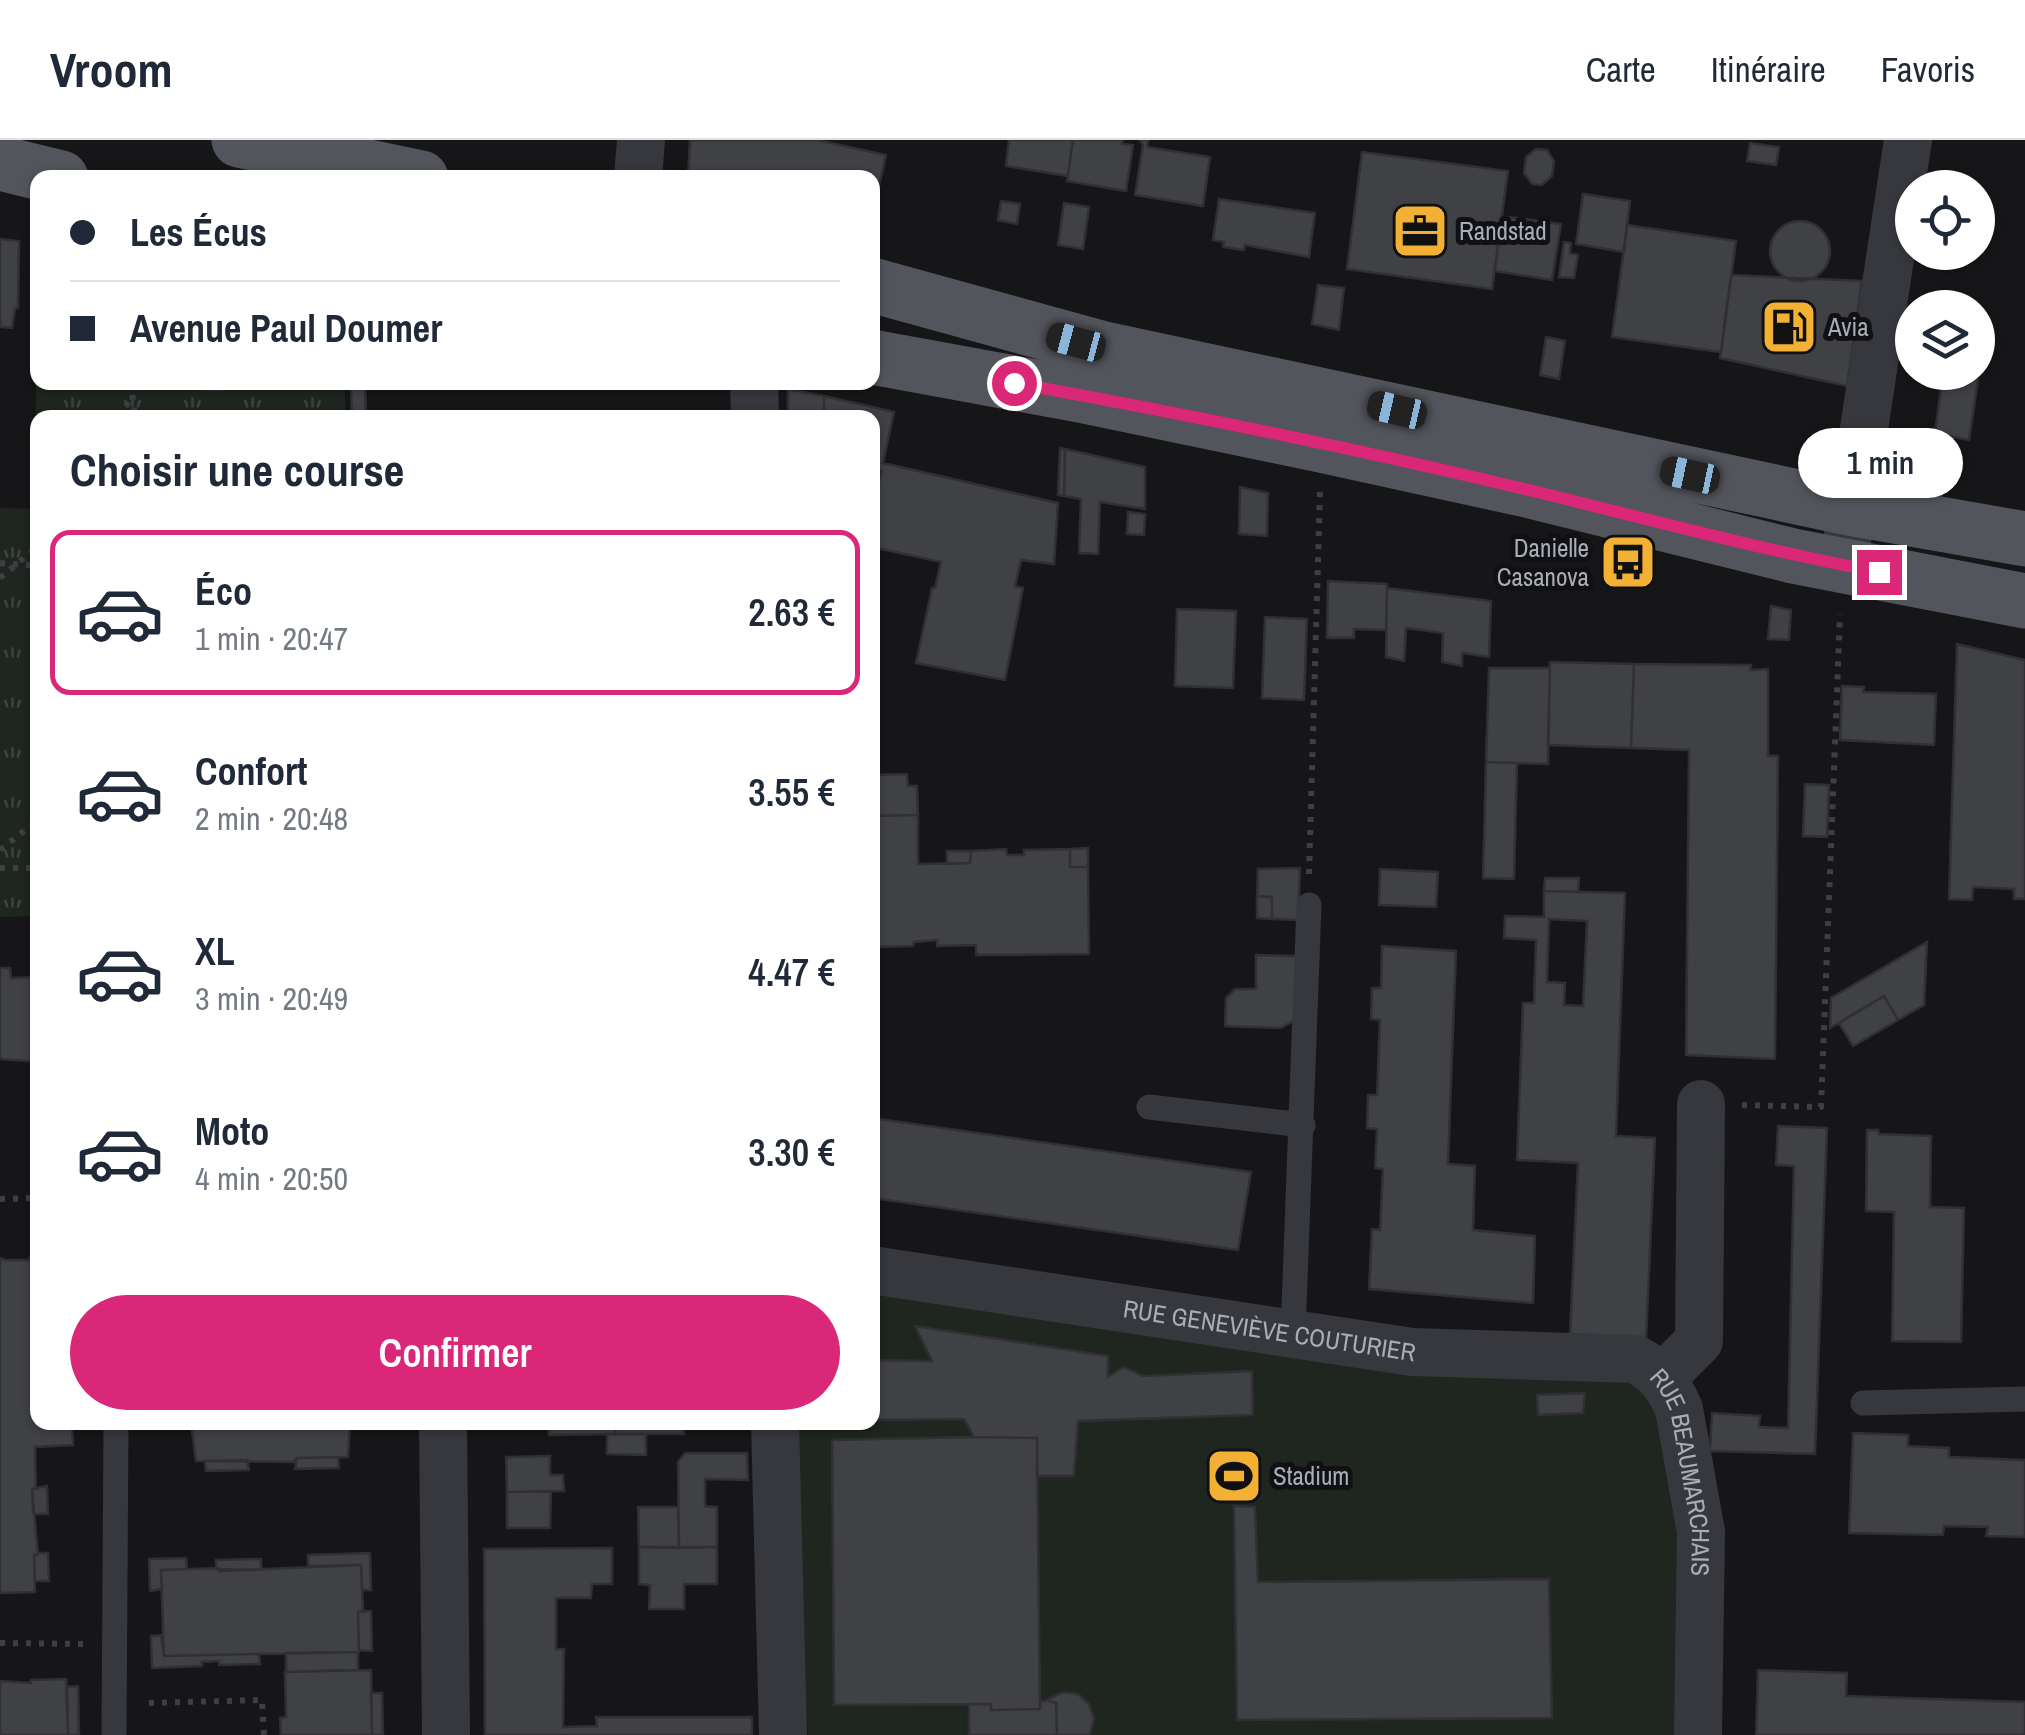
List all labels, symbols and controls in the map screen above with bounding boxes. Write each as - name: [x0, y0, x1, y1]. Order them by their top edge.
- text: Vroom: [50, 37, 173, 102]
- text: Carte: [1586, 46, 1656, 93]
- text: Itinéraire: [1711, 46, 1826, 93]
- text: Favoris: [1881, 46, 1975, 93]
- map controls: [1895, 170, 1995, 390]
- button: locate: [1895, 170, 1995, 270]
- office icon: Randstad: [1390, 201, 1450, 261]
- text: Les Écus: [130, 207, 267, 258]
- place label: Randstad: [1459, 214, 1547, 248]
- button: layers: [1895, 290, 1995, 390]
- fuel station icon: Avia: [1759, 297, 1819, 357]
- text: Avenue Paul Doumer: [130, 303, 442, 354]
- place label: Avia: [1827, 310, 1869, 344]
- car: [1043, 320, 1109, 364]
- route start: [992, 361, 1037, 406]
- car: [1364, 389, 1430, 431]
- callout: 1 min: [1796, 427, 1962, 497]
- text: Choisir une course: [70, 439, 404, 500]
- text: 1 min: [1847, 441, 1914, 484]
- car: [1658, 454, 1722, 496]
- place label: Danielle Casanova: [1497, 531, 1590, 594]
- bus stop icon: Danielle Casanova: [1598, 532, 1658, 592]
- route end: [1857, 550, 1902, 595]
- text: Éco: [195, 566, 252, 617]
- icon: car: [75, 568, 165, 658]
- text: 2.63 €: [748, 587, 835, 638]
- text: 1 min · 20:47: [195, 617, 348, 660]
- text: Confort: [195, 746, 307, 797]
- icon: car: [75, 748, 165, 838]
- text: 3.55 €: [748, 767, 835, 818]
- text: 2 min · 20:48: [195, 797, 348, 840]
- text: XL: [195, 926, 235, 977]
- icon: car: [75, 928, 165, 1018]
- text: 4.47 €: [748, 947, 835, 998]
- text: 3 min · 20:49: [195, 977, 348, 1020]
- text: Moto: [195, 1106, 269, 1157]
- icon: car: [75, 1108, 165, 1198]
- text: 3.30 €: [748, 1127, 835, 1178]
- text: 4 min · 20:50: [195, 1157, 348, 1200]
- street label: RUE GENEVIÈVE COUTURIER: [1121, 1291, 1418, 1369]
- button: Confirmer: [70, 1295, 840, 1410]
- street label: RUE BEAUMARCHAIS: [1643, 1361, 1718, 1576]
- sports icon: Stadium: [1204, 1446, 1264, 1506]
- place label: Stadium: [1273, 1459, 1349, 1493]

